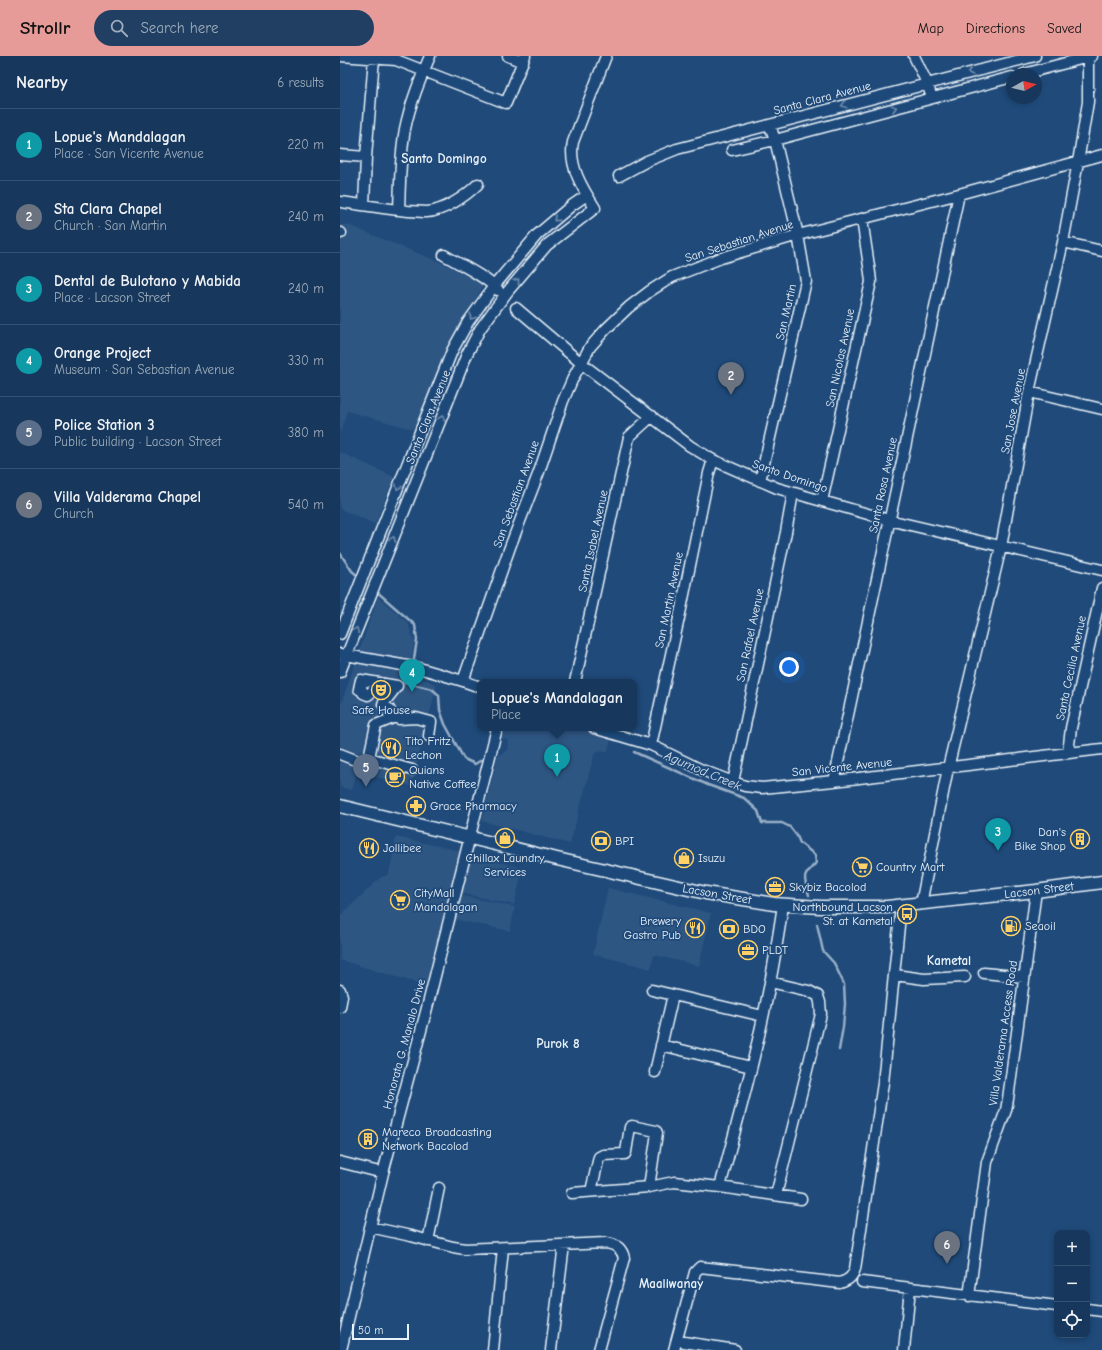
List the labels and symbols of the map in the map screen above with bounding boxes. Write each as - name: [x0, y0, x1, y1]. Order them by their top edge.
- one-way arrow: [967, 68, 973, 76]
- north arrow: [1006, 68, 1042, 104]
- street label: Santa Clara Avenue: [772, 78, 872, 118]
- one-way arrow: [841, 101, 848, 109]
- one-way arrow: [891, 105, 897, 113]
- district label: Santo Domingo: [401, 151, 487, 166]
- one-way arrow: [554, 214, 561, 221]
- street label: San Sebastian Avenue: [683, 217, 795, 265]
- one-way arrow: [513, 278, 520, 285]
- street label: San Martin: [773, 283, 799, 341]
- street label: San Nicolas Avenue: [823, 307, 857, 409]
- one-way arrow: [469, 312, 476, 319]
- pin: 2: [718, 362, 744, 395]
- street label: San Jose Avenue: [998, 367, 1028, 455]
- street label: Santa Clara Avenue: [403, 368, 453, 466]
- one-way arrow: [437, 415, 445, 422]
- street label: Santa Rosa Avenue: [866, 436, 900, 534]
- street label: San Sebastian Avenue: [490, 438, 542, 550]
- street label: Santo Domingo: [750, 457, 830, 495]
- one-way arrow: [395, 484, 403, 491]
- street label: Santa Isabel Avenue: [575, 489, 611, 593]
- one-way arrow: [389, 535, 397, 542]
- street label: San Martin Avenue: [652, 551, 686, 649]
- street label: San Rafael Avenue: [733, 587, 767, 683]
- street label: Santa Cecilia Avenue: [1053, 614, 1089, 722]
- one-way arrow: [352, 627, 360, 634]
- your location: [779, 657, 799, 677]
- pin: 4: [399, 659, 425, 692]
- theatre icon: Safe House: [370, 679, 392, 701]
- place label: Safe House: [352, 703, 410, 717]
- place label: Tito Fritz Lechon: [405, 734, 451, 762]
- restaurant icon: Tito Fritz Lechon: [380, 737, 402, 759]
- pin: 1: [544, 744, 570, 777]
- water label: Agumod Creek: [661, 747, 744, 794]
- pin: 5: [353, 754, 379, 787]
- street label: San Vicente Avenue: [791, 755, 893, 779]
- place label: Quians Native Coffee: [409, 763, 476, 791]
- cafe icon: Quians Native Coffee: [384, 766, 406, 788]
- pharmacy icon: Grace Pharmacy: [405, 795, 427, 817]
- place label: Grace Pharmacy: [430, 799, 517, 813]
- pin: 3: [985, 818, 1011, 851]
- place label: Dan's Bike Shop: [1014, 825, 1066, 853]
- shop icon: Chillax Laundry Services: [494, 827, 516, 849]
- building icon: Dan's Bike Shop: [1069, 828, 1091, 850]
- bank icon: BPI: [590, 830, 612, 852]
- place label: BPI: [615, 834, 634, 848]
- restaurant icon: Jollibee: [358, 837, 380, 859]
- place label: Jollibee: [383, 841, 421, 855]
- shop icon: Isuzu: [673, 847, 695, 869]
- place label: Chillax Laundry Services: [466, 851, 545, 879]
- place label: Isuzu: [698, 851, 725, 865]
- supermarket icon: Country Mart: [851, 856, 873, 878]
- place label: Country Mart: [876, 860, 945, 874]
- office icon: Skybiz Bacolod: [764, 876, 786, 898]
- street label: Lacson Street: [1004, 879, 1075, 901]
- place label: Skybiz Bacolod: [789, 880, 866, 894]
- street label: Lacson Street: [681, 881, 753, 907]
- place label: CityMall Mandalagan: [414, 886, 477, 914]
- supermarket icon: CityMall Mandalagan: [389, 889, 411, 911]
- place label: Northbound Lacson St. at Kametal: [793, 900, 893, 928]
- bus stop icon: Northbound Lacson St. at Kametal: [896, 903, 918, 925]
- place label: Brewery Gastro Pub: [624, 914, 682, 942]
- fuel station icon: Seaoil: [1000, 915, 1022, 937]
- restaurant icon: Brewery Gastro Pub: [684, 917, 706, 939]
- bank icon: BDO: [718, 918, 740, 940]
- place label: Seaoil: [1025, 919, 1056, 933]
- place label: BDO: [743, 922, 766, 936]
- office icon: PLDT: [737, 939, 759, 961]
- place label: PLDT: [762, 943, 789, 957]
- district label: Kametal: [927, 953, 971, 968]
- street label: Villa Valderama Access Road: [986, 959, 1020, 1107]
- street label: Honorata G. Manalo Drive: [380, 977, 428, 1111]
- district label: Purok 8: [536, 1036, 580, 1051]
- place label: Mareco Broadcasting Network Bacolod: [382, 1125, 492, 1153]
- building icon: Mareco Broadcasting Network Bacolod: [357, 1128, 379, 1150]
- pin: 6: [934, 1231, 960, 1264]
- district label: Maaliwanay: [639, 1276, 703, 1291]
- scale bar: [352, 1322, 409, 1341]

